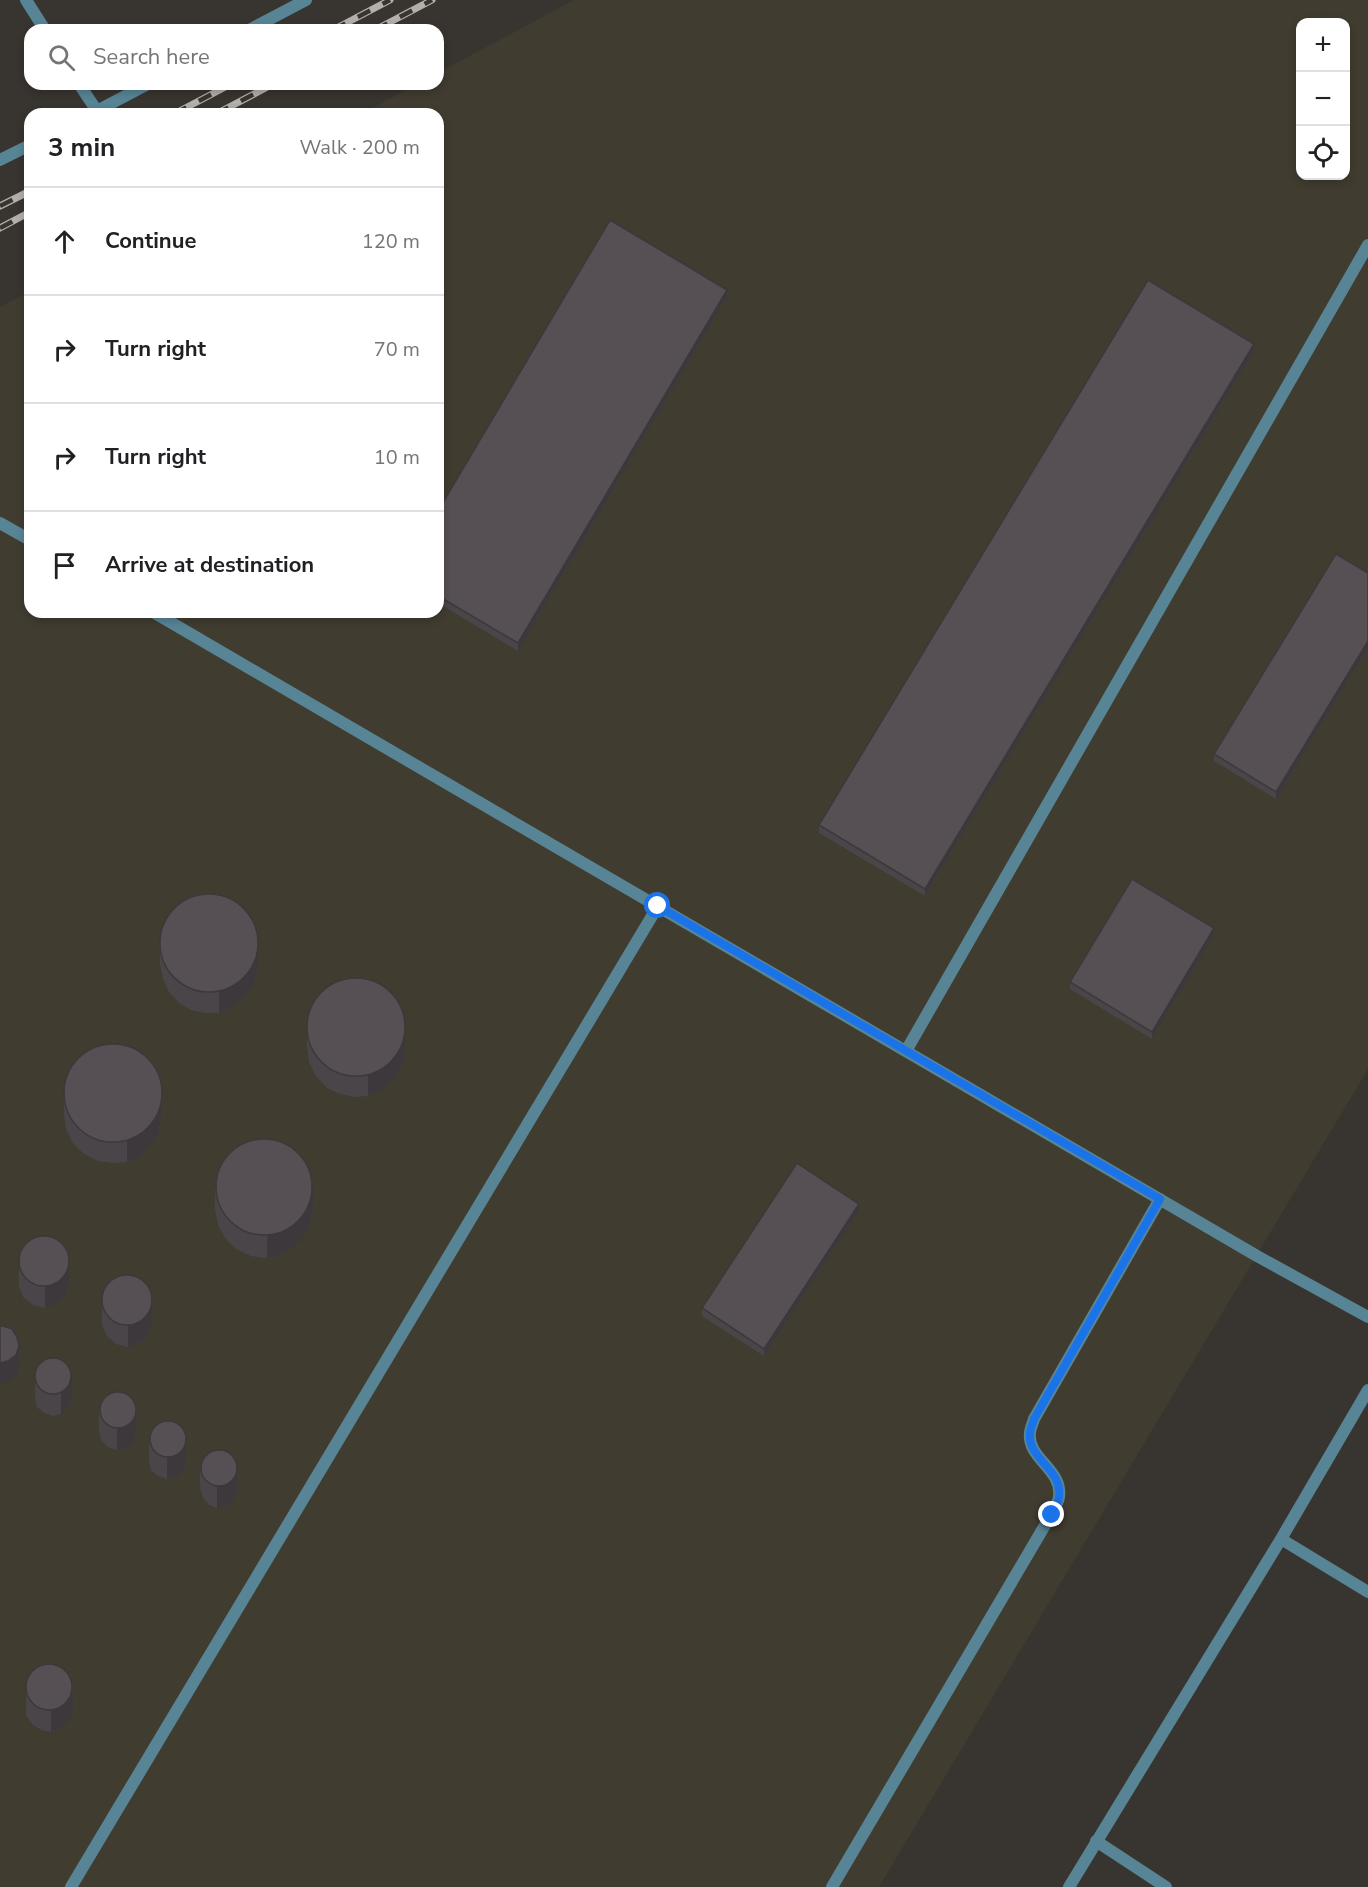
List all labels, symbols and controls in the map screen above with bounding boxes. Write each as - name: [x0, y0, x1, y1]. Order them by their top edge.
- map controls: [1296, 18, 1350, 180]
- button: +: [1296, 18, 1350, 72]
- search box: [24, 24, 444, 90]
- icon: search: [45, 41, 78, 74]
- text: Search here: [93, 42, 210, 72]
- button: −: [1296, 72, 1350, 126]
- button: locate: [1296, 126, 1350, 180]
- text: 3 min: [48, 130, 115, 165]
- text: Walk · 200 m: [300, 134, 420, 161]
- icon: ahead: [48, 225, 81, 258]
- text: Continue: [105, 226, 196, 256]
- text: 120 m: [362, 228, 420, 255]
- icon: right: [48, 333, 81, 366]
- text: Turn right: [105, 334, 206, 364]
- text: 70 m: [374, 336, 420, 363]
- icon: right: [48, 441, 81, 474]
- text: Turn right: [105, 442, 206, 472]
- text: 10 m: [374, 444, 420, 471]
- icon: arrive: [48, 549, 81, 582]
- text: Arrive at destination: [105, 550, 314, 580]
- route start: [644, 892, 670, 918]
- route end: [1038, 1501, 1064, 1527]

